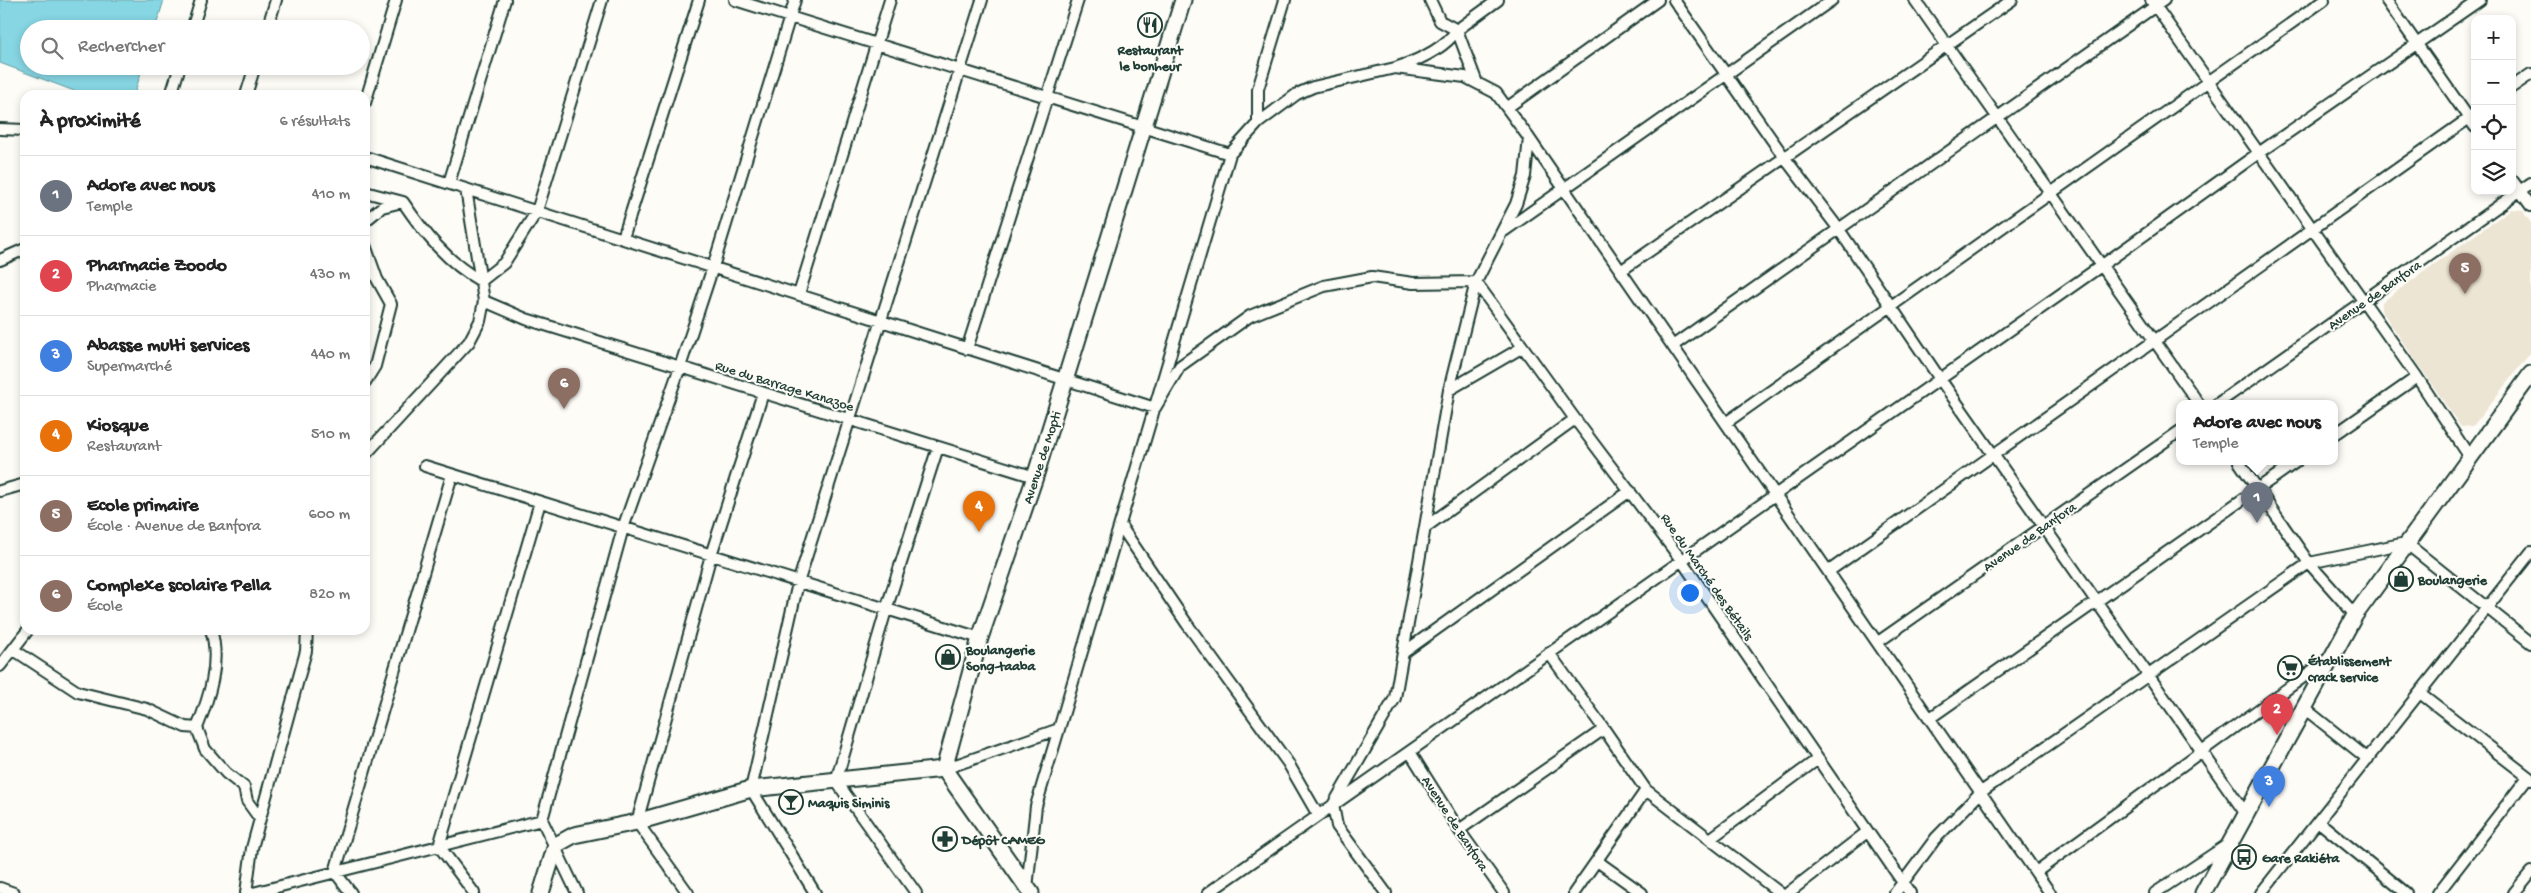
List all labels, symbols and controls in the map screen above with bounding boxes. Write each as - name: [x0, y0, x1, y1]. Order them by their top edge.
- restaurant icon: Restaurant le bonheur: [1137, 12, 1163, 38]
- map controls: [2471, 15, 2516, 195]
- button: +: [2471, 15, 2516, 60]
- search box: [20, 20, 370, 75]
- icon: search: [38, 34, 66, 62]
- text: Rechercher: [78, 36, 164, 59]
- place label: Restaurant le bonheur: [1117, 43, 1184, 76]
- button: −: [2471, 60, 2516, 105]
- button: locate: [2471, 105, 2516, 150]
- text: À proximité: [40, 110, 141, 135]
- text: 6 résultats: [279, 113, 350, 132]
- button: layers: [2471, 150, 2516, 195]
- text: Adore avec nous: [87, 175, 215, 198]
- text: 1: [53, 186, 59, 205]
- text: 410 m: [312, 186, 350, 205]
- text: Temple: [87, 198, 132, 217]
- pin: 5: [2449, 253, 2481, 294]
- text: Pharmacie Zoodo: [87, 255, 227, 278]
- street label: Avenue de Banfora: [2325, 257, 2426, 335]
- text: 2: [52, 266, 60, 285]
- text: 430 m: [310, 266, 350, 285]
- text: Pharmacie: [87, 278, 156, 297]
- text: Abasse multi services: [87, 335, 249, 358]
- text: 3: [52, 346, 60, 365]
- text: 440 m: [311, 346, 350, 365]
- text: Supermarché: [87, 358, 172, 377]
- street label: Rue du Barrage Kanazoe: [713, 358, 856, 417]
- pin: 6: [548, 368, 580, 409]
- popup: [2176, 400, 2338, 465]
- street label: Avenue de Mopti: [1020, 409, 1066, 506]
- text: Adore avec nous: [2193, 412, 2321, 435]
- text: Kiosque: [87, 415, 149, 438]
- text: 4: [52, 426, 60, 445]
- text: 510 m: [311, 426, 350, 445]
- text: Temple: [2193, 435, 2239, 454]
- text: Restaurant: [87, 438, 161, 457]
- pin: 1: [2241, 482, 2273, 523]
- pin: 4: [963, 491, 995, 532]
- text: Ecole primaire: [87, 495, 199, 518]
- street label: Avenue de Banfora: [1980, 499, 2081, 577]
- text: 5: [52, 506, 60, 525]
- text: 600 m: [309, 506, 350, 525]
- street label: Rue du Marché des Bétails: [1656, 511, 1757, 645]
- text: École · Avenue de Banfora: [87, 518, 261, 537]
- shop icon: Boulangerie: [2388, 566, 2414, 592]
- place label: Boulangerie: [2417, 573, 2488, 590]
- text: Complexe scolaire Pella: [87, 575, 271, 598]
- your location: [1677, 580, 1703, 606]
- text: 6: [52, 586, 60, 605]
- text: 820 m: [309, 586, 350, 605]
- text: École: [87, 598, 123, 617]
- place label: Boulangerie Song-taaba: [965, 643, 1036, 676]
- shop icon: Boulangerie Song-taaba: [935, 644, 961, 670]
- place label: Établissement crack service: [2308, 654, 2392, 687]
- supermarket icon: Établissement crack service: [2277, 655, 2303, 681]
- pin: 2: [2261, 694, 2293, 735]
- pin: 3: [2253, 766, 2285, 807]
- street label: Avenue de Banfora: [1417, 774, 1492, 876]
- bar icon: Maquis Siminis: [778, 789, 804, 815]
- place label: Maquis Siminis: [808, 796, 890, 813]
- pharmacy icon: Dépôt CAMEG: [932, 826, 958, 852]
- place label: Dépôt CAMEG: [960, 833, 1046, 850]
- bus stop icon: Gare Rakiéta: [2231, 844, 2257, 870]
- place label: Gare Rakiéta: [2262, 851, 2340, 868]

